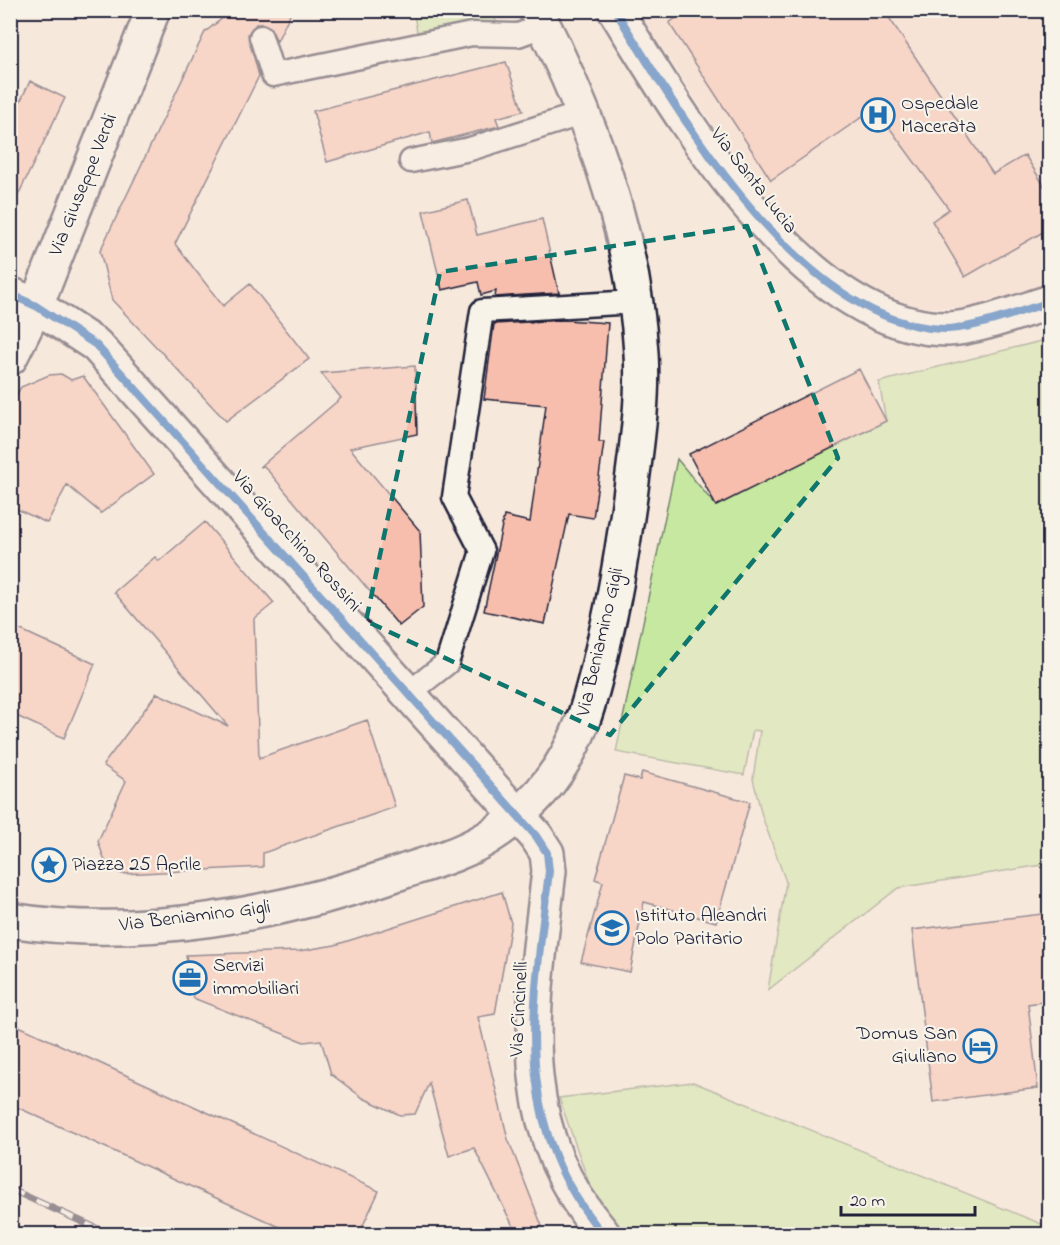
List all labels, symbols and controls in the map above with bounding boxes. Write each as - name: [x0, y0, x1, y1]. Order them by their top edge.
- place label: Ospedale Macerata: [901, 90, 979, 142]
- hospital icon: Ospedale Macerata: [860, 97, 896, 133]
- street label: Via Giuseppe Verdi: [42, 109, 126, 262]
- street label: Via Santa Lucia: [702, 121, 804, 240]
- street label: Via Gioacchino Rossini: [224, 464, 368, 619]
- street label: Via Beniamino Gigli: [570, 565, 633, 721]
- place icon: Piazza 25 Aprile: [31, 847, 67, 883]
- place label: Piazza 25 Aprile: [72, 851, 201, 880]
- street label: Via Beniamino Gigli: [117, 893, 272, 942]
- place label: Istituto Aleandri Polo Paritario: [635, 902, 767, 954]
- school or university icon: Istituto Aleandri Polo Paritario: [594, 910, 630, 946]
- place label: Servizi immobiliari: [213, 952, 299, 1004]
- office icon: Servizi immobiliari: [172, 960, 208, 996]
- street label: Via Cincinelli: [503, 960, 537, 1059]
- place label: Domus San Giuliano: [855, 1020, 957, 1072]
- hotel icon: Domus San Giuliano: [962, 1028, 998, 1064]
- scale bar: [841, 1179, 974, 1217]
- text: 20 m: [850, 1189, 885, 1215]

